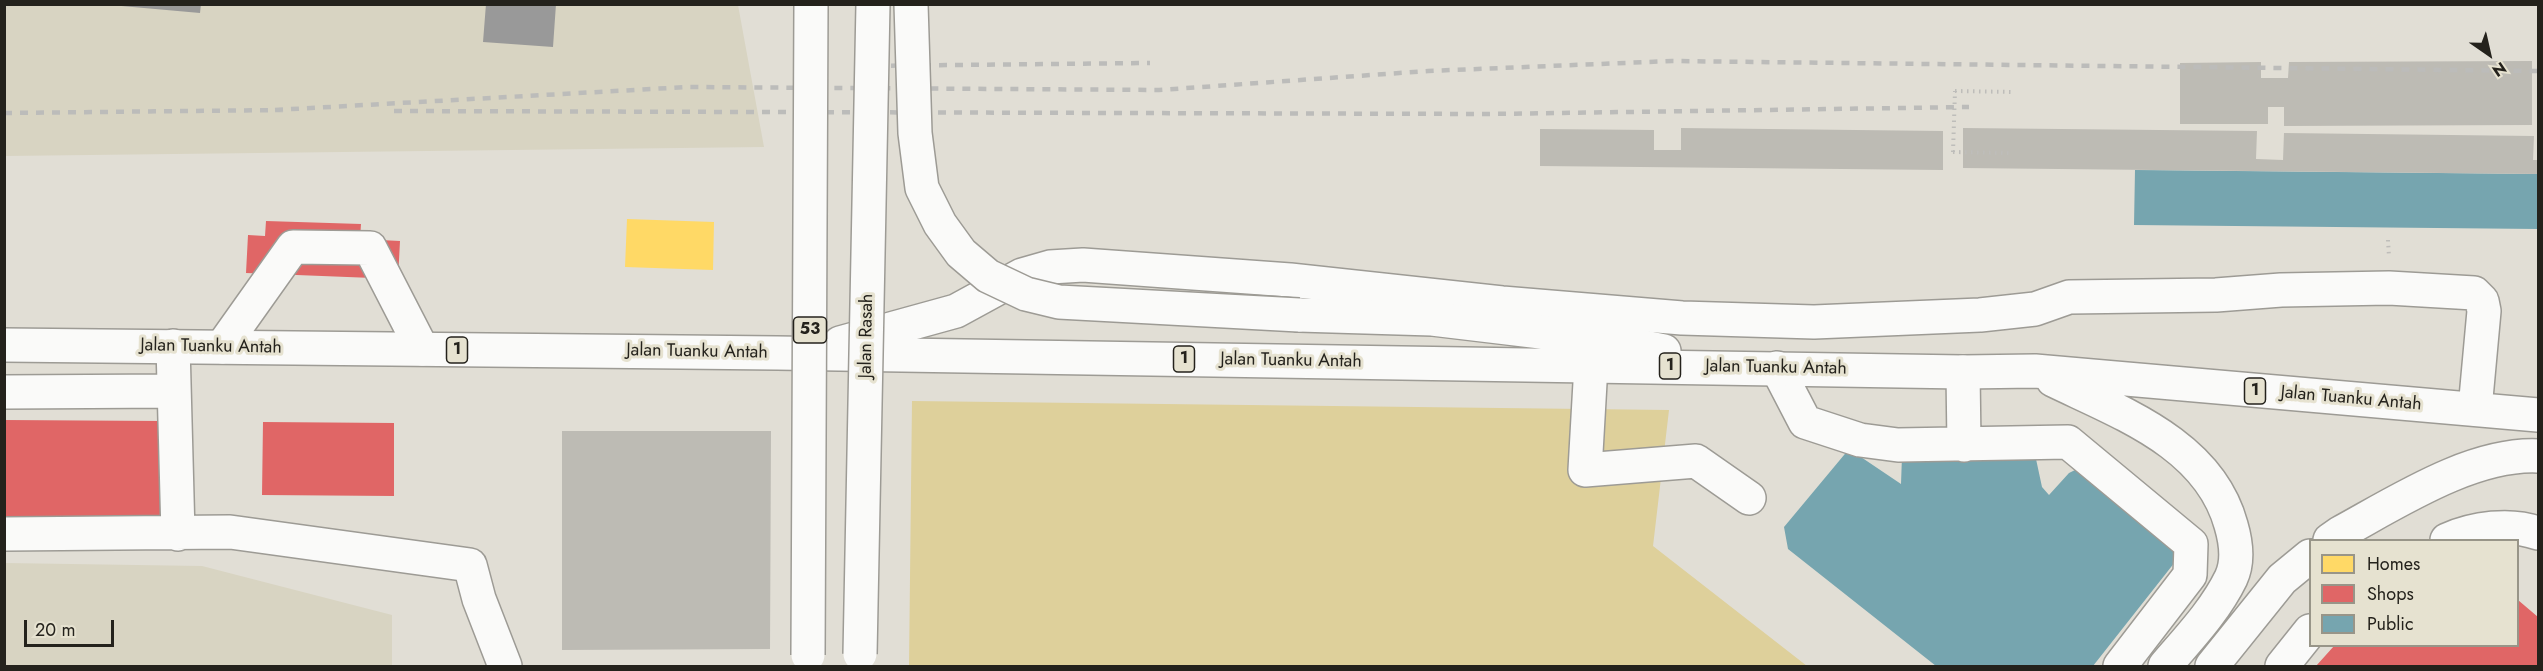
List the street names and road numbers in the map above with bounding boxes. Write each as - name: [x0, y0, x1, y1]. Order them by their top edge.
- street label: Jalan Rasah: [855, 293, 879, 379]
- road number: 53: [794, 317, 826, 343]
- street label: Jalan Tuanku Antah: [140, 335, 282, 359]
- road number: 1: [446, 337, 468, 363]
- street label: Jalan Tuanku Antah: [626, 340, 768, 364]
- road number: 1: [1174, 346, 1194, 372]
- street label: Jalan Tuanku Antah: [1220, 349, 1362, 373]
- road number: 1: [1660, 353, 1680, 379]
- street label: Jalan Tuanku Antah: [1705, 356, 1847, 380]
- road number: 1: [2244, 378, 2266, 404]
- street label: Jalan Tuanku Antah: [2280, 382, 2422, 416]

